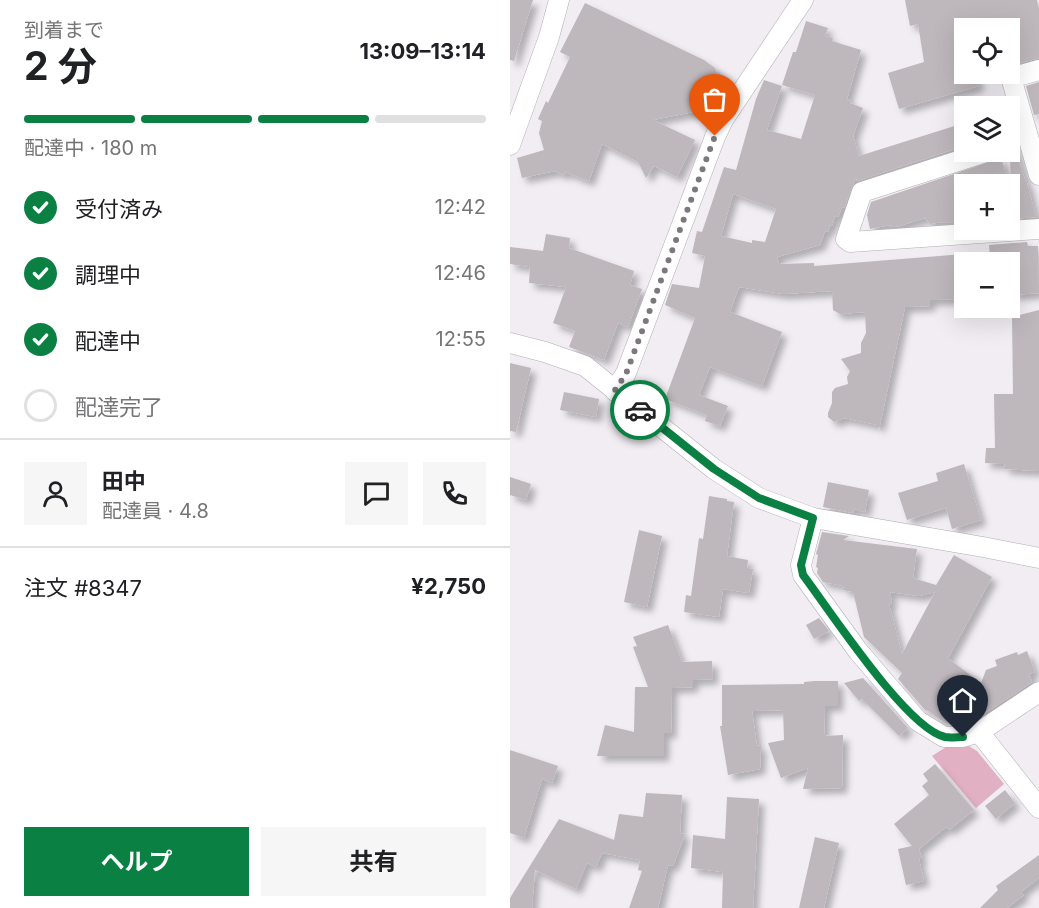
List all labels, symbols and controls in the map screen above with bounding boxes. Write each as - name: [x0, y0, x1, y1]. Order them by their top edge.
- text: 到着まで: [24, 18, 104, 42]
- map controls: [954, 18, 1020, 318]
- button: locate: [954, 18, 1020, 84]
- text: 13:09–13:14: [359, 38, 486, 64]
- text: 2 分: [24, 42, 97, 89]
- pin: [689, 74, 740, 136]
- icon: bag: [698, 83, 731, 116]
- button: layers: [954, 96, 1020, 162]
- text: 配達中 · 180 m: [24, 136, 157, 160]
- button: +: [954, 174, 1020, 240]
- icon: check: [24, 191, 57, 224]
- text: 12:42: [435, 195, 486, 219]
- text: 受付済み: [75, 196, 163, 222]
- button: −: [954, 252, 1020, 318]
- icon: check: [24, 257, 57, 290]
- text: 12:46: [435, 261, 486, 285]
- text: 調理中: [75, 262, 141, 288]
- icon: check: [24, 323, 57, 356]
- text: 12:55: [436, 327, 486, 351]
- text: 配達中: [75, 328, 141, 354]
- courier: [610, 380, 670, 440]
- text: 配達完了: [75, 394, 163, 420]
- icon: car: [624, 394, 657, 427]
- button: person: [24, 462, 87, 525]
- button: chat: [345, 462, 408, 525]
- button: phone: [423, 462, 486, 525]
- text: 田中: [102, 468, 146, 494]
- text: 配達員 · 4.8: [102, 499, 209, 523]
- text: ¥2,750: [411, 573, 486, 599]
- text: 注文 #8347: [24, 575, 142, 601]
- pin: [937, 675, 988, 737]
- icon: home: [946, 684, 979, 717]
- button: ヘルプ: [24, 827, 249, 896]
- button: 共有: [261, 827, 486, 896]

